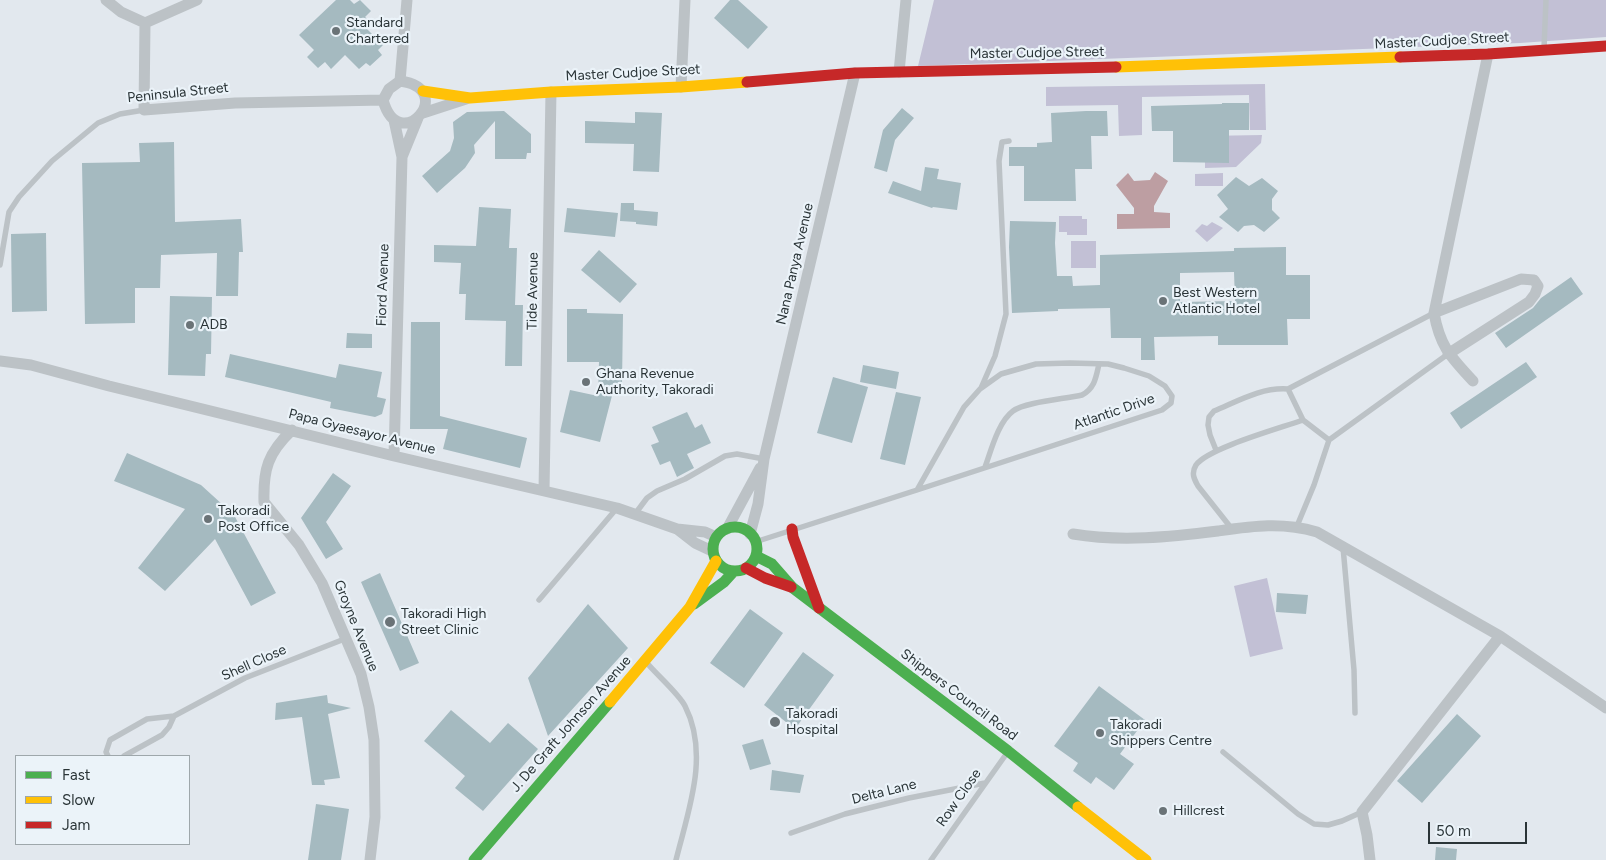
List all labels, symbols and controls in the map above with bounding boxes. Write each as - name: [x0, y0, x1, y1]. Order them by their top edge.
- place label: Standard Chartered: [346, 15, 409, 48]
- marker: Standard Chartered: [330, 25, 342, 37]
- street label: Master Cudjoe Street: [1374, 29, 1510, 53]
- street label: Master Cudjoe Street: [969, 43, 1105, 63]
- street label: Master Cudjoe Street: [565, 61, 701, 85]
- street label: Peninsula Street: [127, 79, 229, 107]
- street label: Nana Panya Avenue: [773, 202, 817, 326]
- street label: Fiord Avenue: [373, 243, 393, 327]
- street label: Tide Avenue: [524, 252, 542, 330]
- place label: Best Western Atlantic Hotel: [1173, 285, 1260, 318]
- marker: Best Western Atlantic Hotel: [1157, 295, 1169, 307]
- place label: ADB: [200, 317, 228, 333]
- marker: ADB: [184, 319, 196, 331]
- place label: Ghana Revenue Authority, Takoradi: [596, 366, 714, 398]
- marker: Ghana Revenue Authority, Takoradi: [580, 376, 592, 388]
- street label: Atlantic Drive: [1071, 390, 1157, 434]
- street label: Papa Gyaesayor Avenue: [287, 406, 437, 458]
- place label: Takoradi Post Office: [218, 503, 289, 536]
- marker: Takoradi Post Office: [202, 513, 214, 525]
- street label: Groyne Avenue: [330, 578, 382, 674]
- place label: Takoradi High Street Clinic: [401, 606, 486, 638]
- marker: Takoradi High Street Clinic: [383, 615, 397, 629]
- street label: Shell Close: [219, 641, 289, 685]
- street label: Shippers Council Road: [897, 646, 1021, 744]
- street label: J. De Graft Johnson Avenue: [507, 652, 635, 796]
- place label: Takoradi Hospital: [786, 706, 838, 739]
- marker: Takoradi Hospital: [768, 715, 782, 729]
- place label: Takoradi Shippers Centre: [1110, 717, 1212, 750]
- marker: Takoradi Shippers Centre: [1094, 727, 1106, 739]
- legend: [15, 755, 190, 845]
- text: Fast: [62, 766, 90, 784]
- street label: Row Close: [933, 766, 985, 830]
- street label: Delta Lane: [850, 776, 918, 808]
- text: Slow: [62, 791, 95, 809]
- place label: Hillcrest: [1173, 803, 1225, 819]
- marker: Hillcrest: [1157, 805, 1169, 817]
- scale bar: [1431, 812, 1530, 844]
- text: Jam: [62, 816, 90, 834]
- text: 50 m: [1436, 822, 1471, 840]

